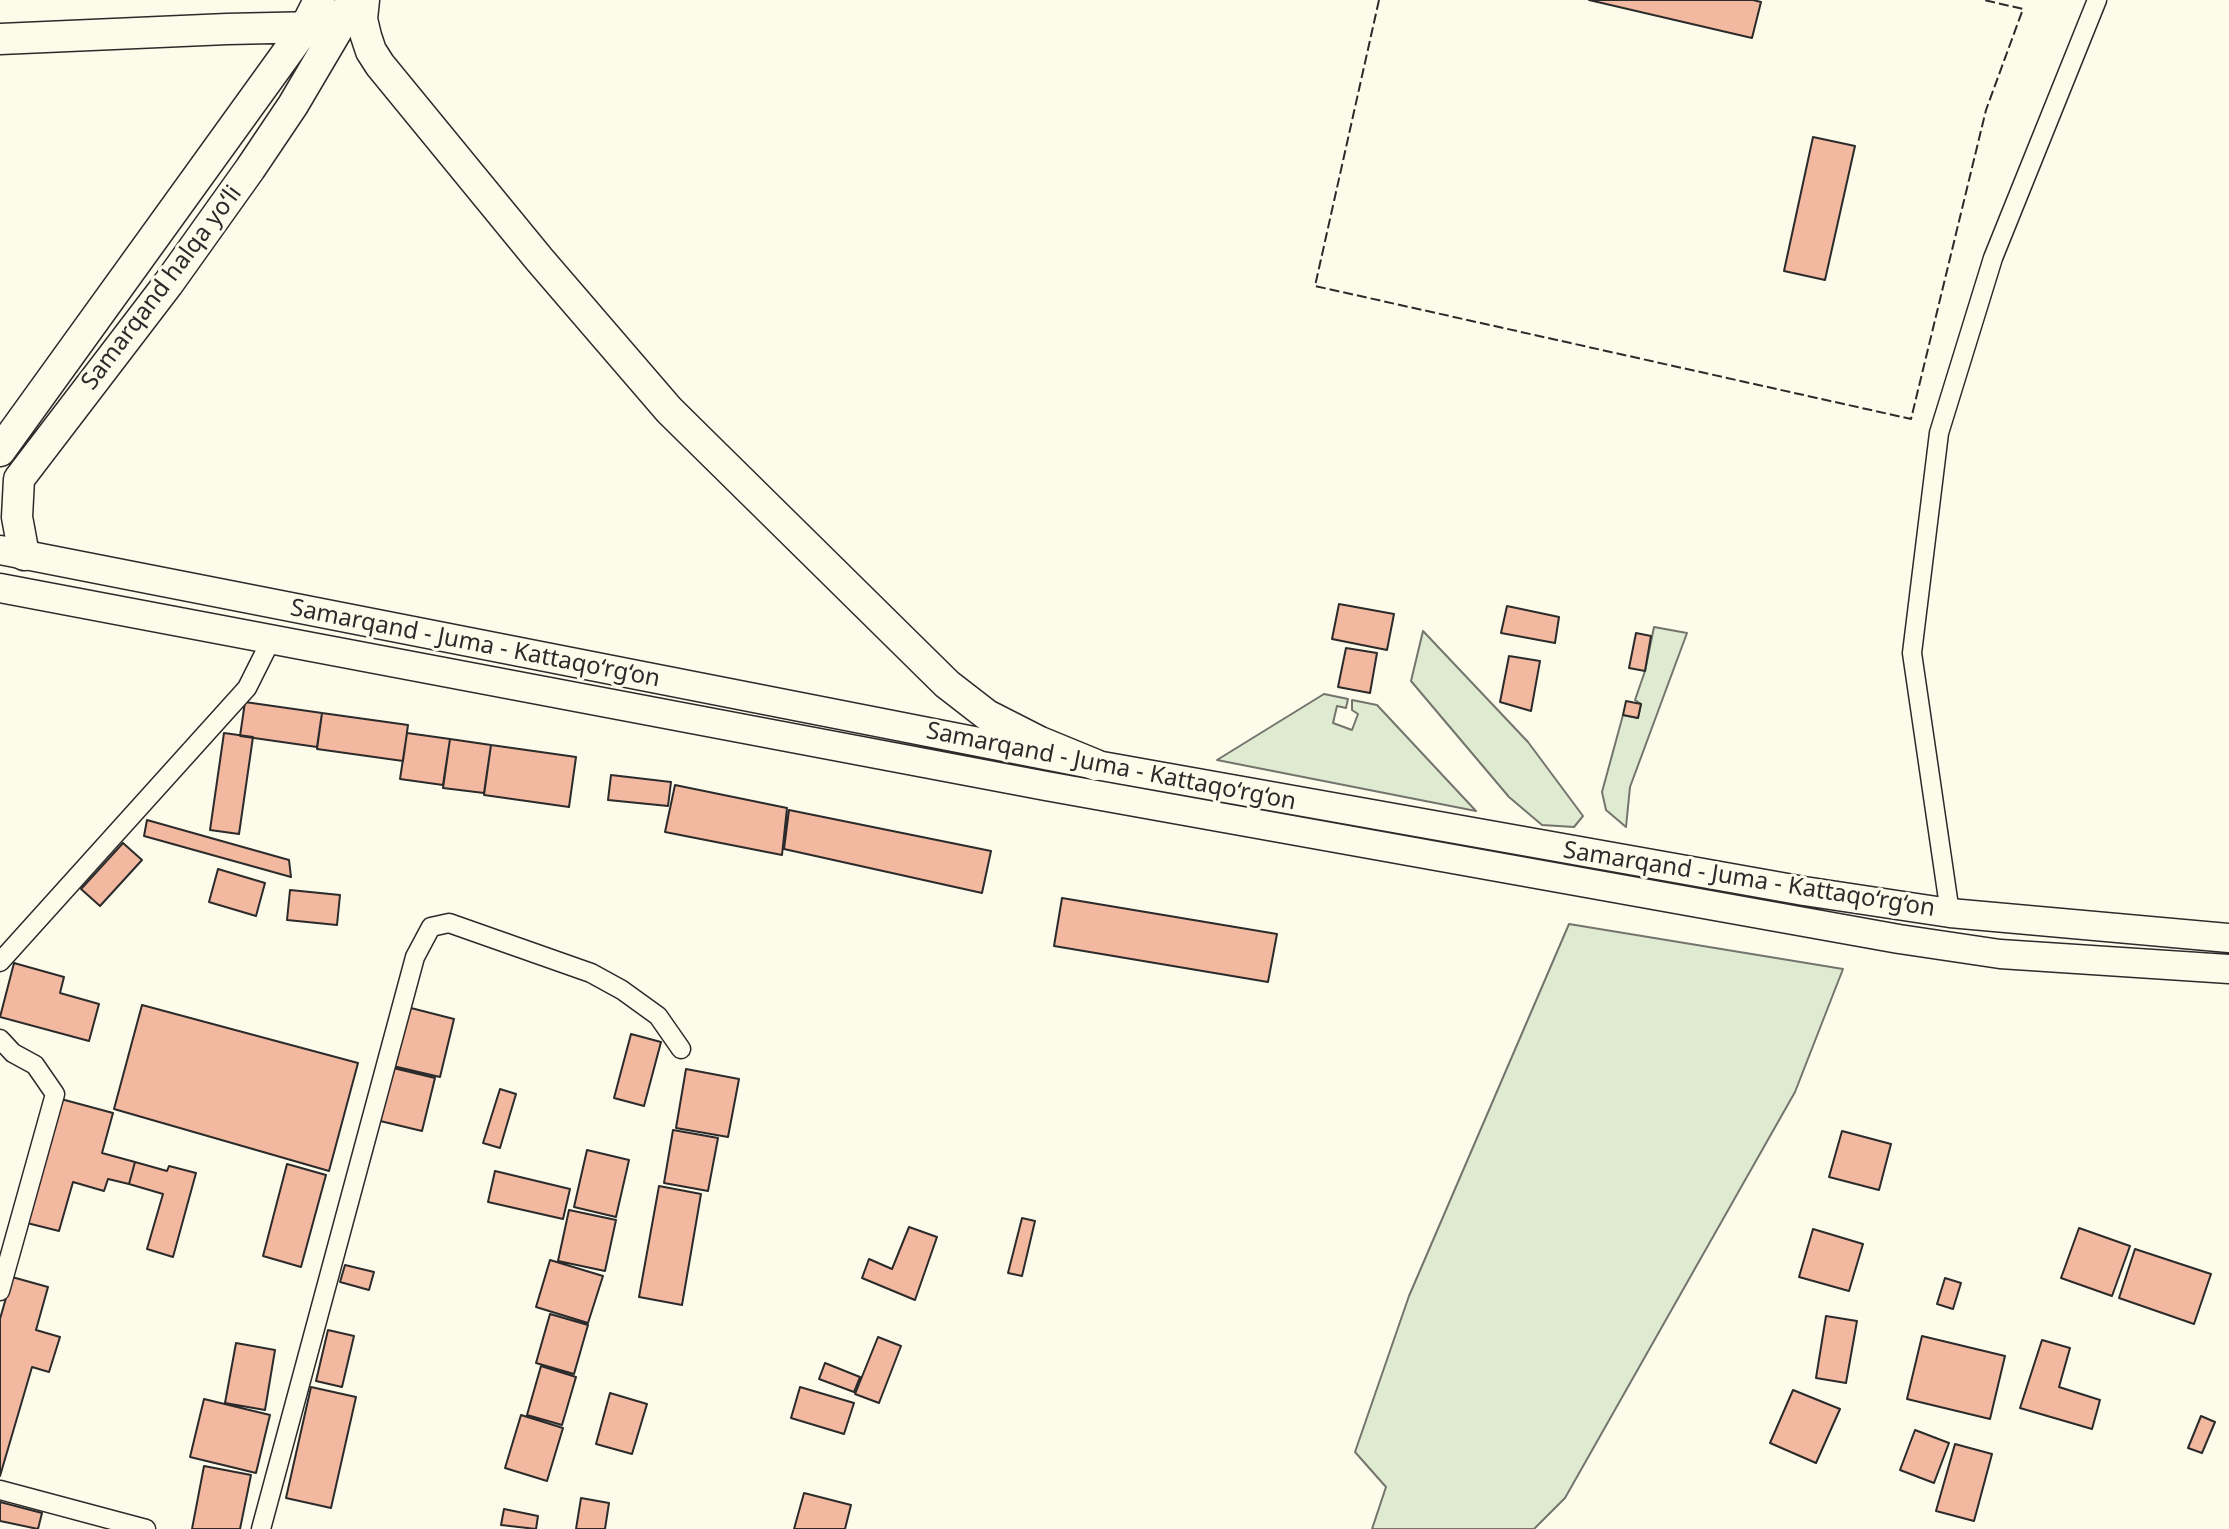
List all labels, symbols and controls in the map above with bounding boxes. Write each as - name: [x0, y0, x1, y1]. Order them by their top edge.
- street label: Samarqand halqa yoʻli: [76, 180, 248, 396]
- street label: Samarqand - Juma - Kattaqo‘rg‘on: [288, 594, 662, 694]
- street label: Samarqand - Juma - Kattaqo‘rg‘on: [924, 717, 1298, 817]
- street label: Samarqand - Juma - Kattaqo‘rg‘on: [1561, 836, 1937, 924]

